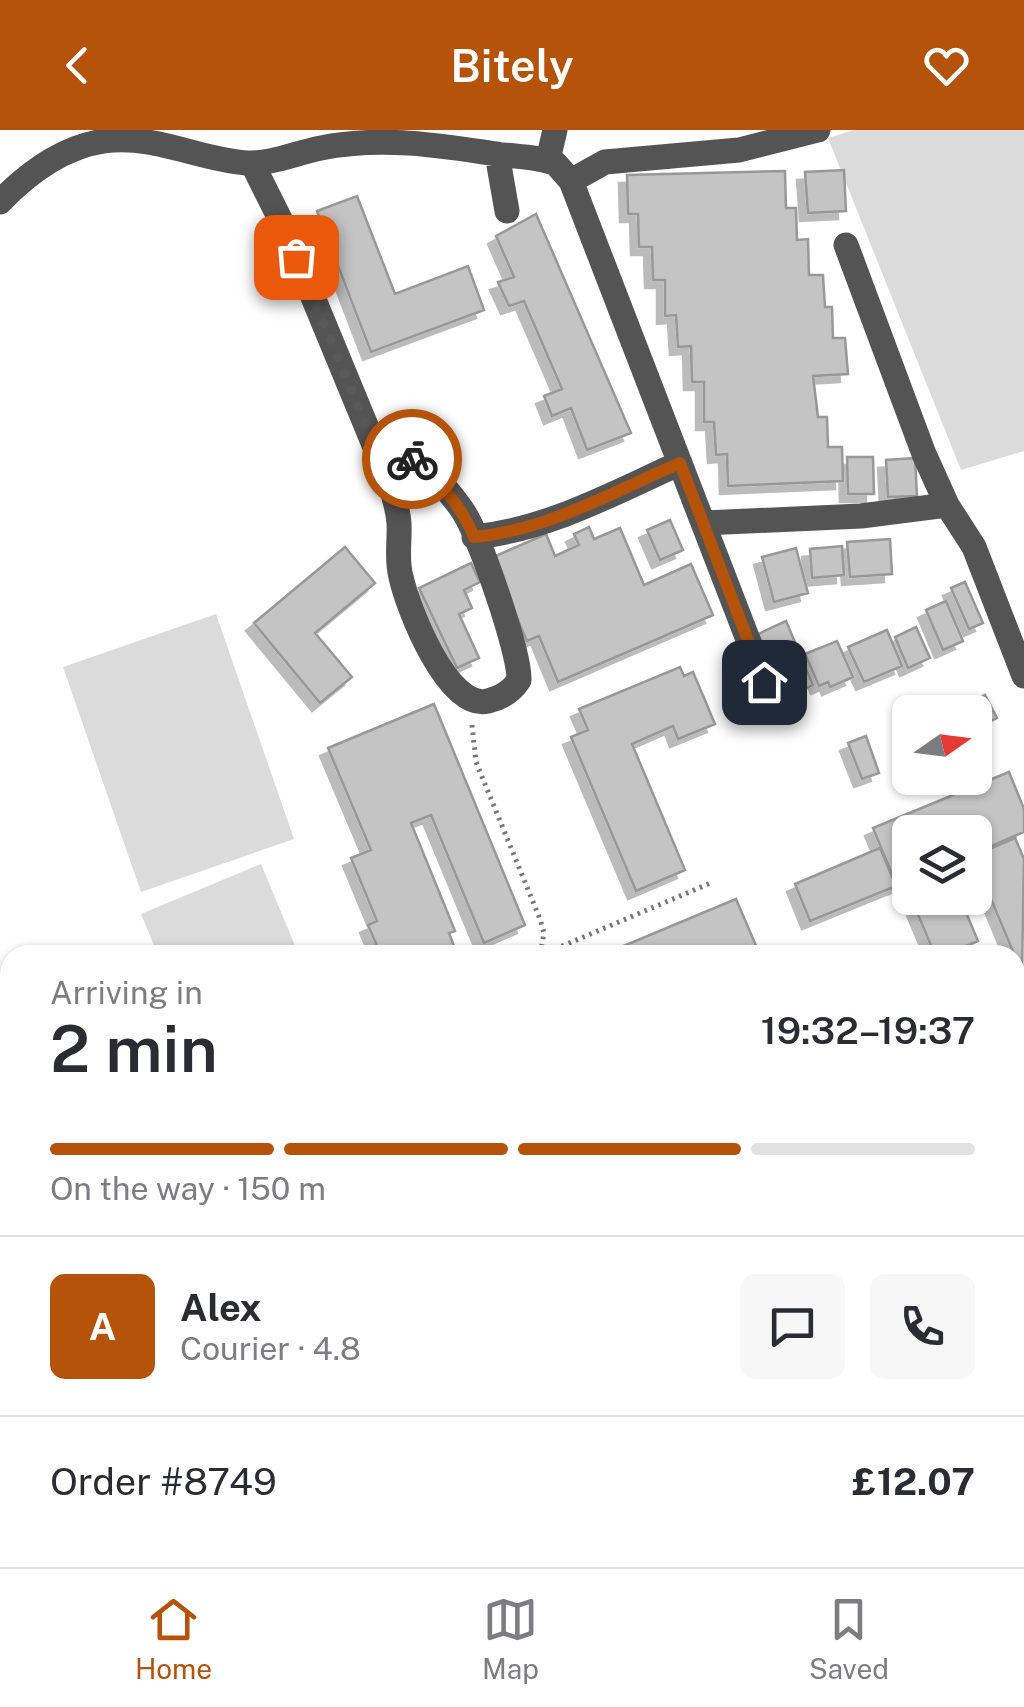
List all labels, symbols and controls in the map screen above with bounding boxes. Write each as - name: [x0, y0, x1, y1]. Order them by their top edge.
- icon: back: [50, 38, 105, 93]
- icon: heart: [919, 38, 974, 93]
- text: Bitely: [450, 39, 574, 92]
- pin: [254, 215, 339, 300]
- icon: bag: [269, 230, 324, 285]
- courier: [362, 409, 462, 509]
- icon: bike: [385, 432, 440, 487]
- pin: [722, 640, 807, 725]
- icon: home: [737, 655, 792, 710]
- north arrow: [892, 695, 992, 795]
- map controls: [892, 695, 992, 915]
- button: layers: [892, 815, 992, 915]
- text: Arriving in: [50, 974, 203, 1011]
- text: 19:32–19:37: [761, 1008, 975, 1053]
- text: 2 min: [50, 1010, 218, 1087]
- text: On the way · 150 m: [50, 1170, 326, 1207]
- button: chat: [740, 1274, 845, 1379]
- button: phone: [870, 1274, 975, 1379]
- text: Alex: [180, 1285, 262, 1330]
- text: A: [89, 1304, 116, 1349]
- text: Courier · 4.8: [180, 1330, 361, 1367]
- text: Order #8749: [50, 1459, 277, 1504]
- text: £12.07: [852, 1459, 975, 1504]
- tab: Home: [135, 1592, 212, 1685]
- tab: Map: [482, 1592, 539, 1685]
- tab: Saved: [809, 1592, 889, 1685]

